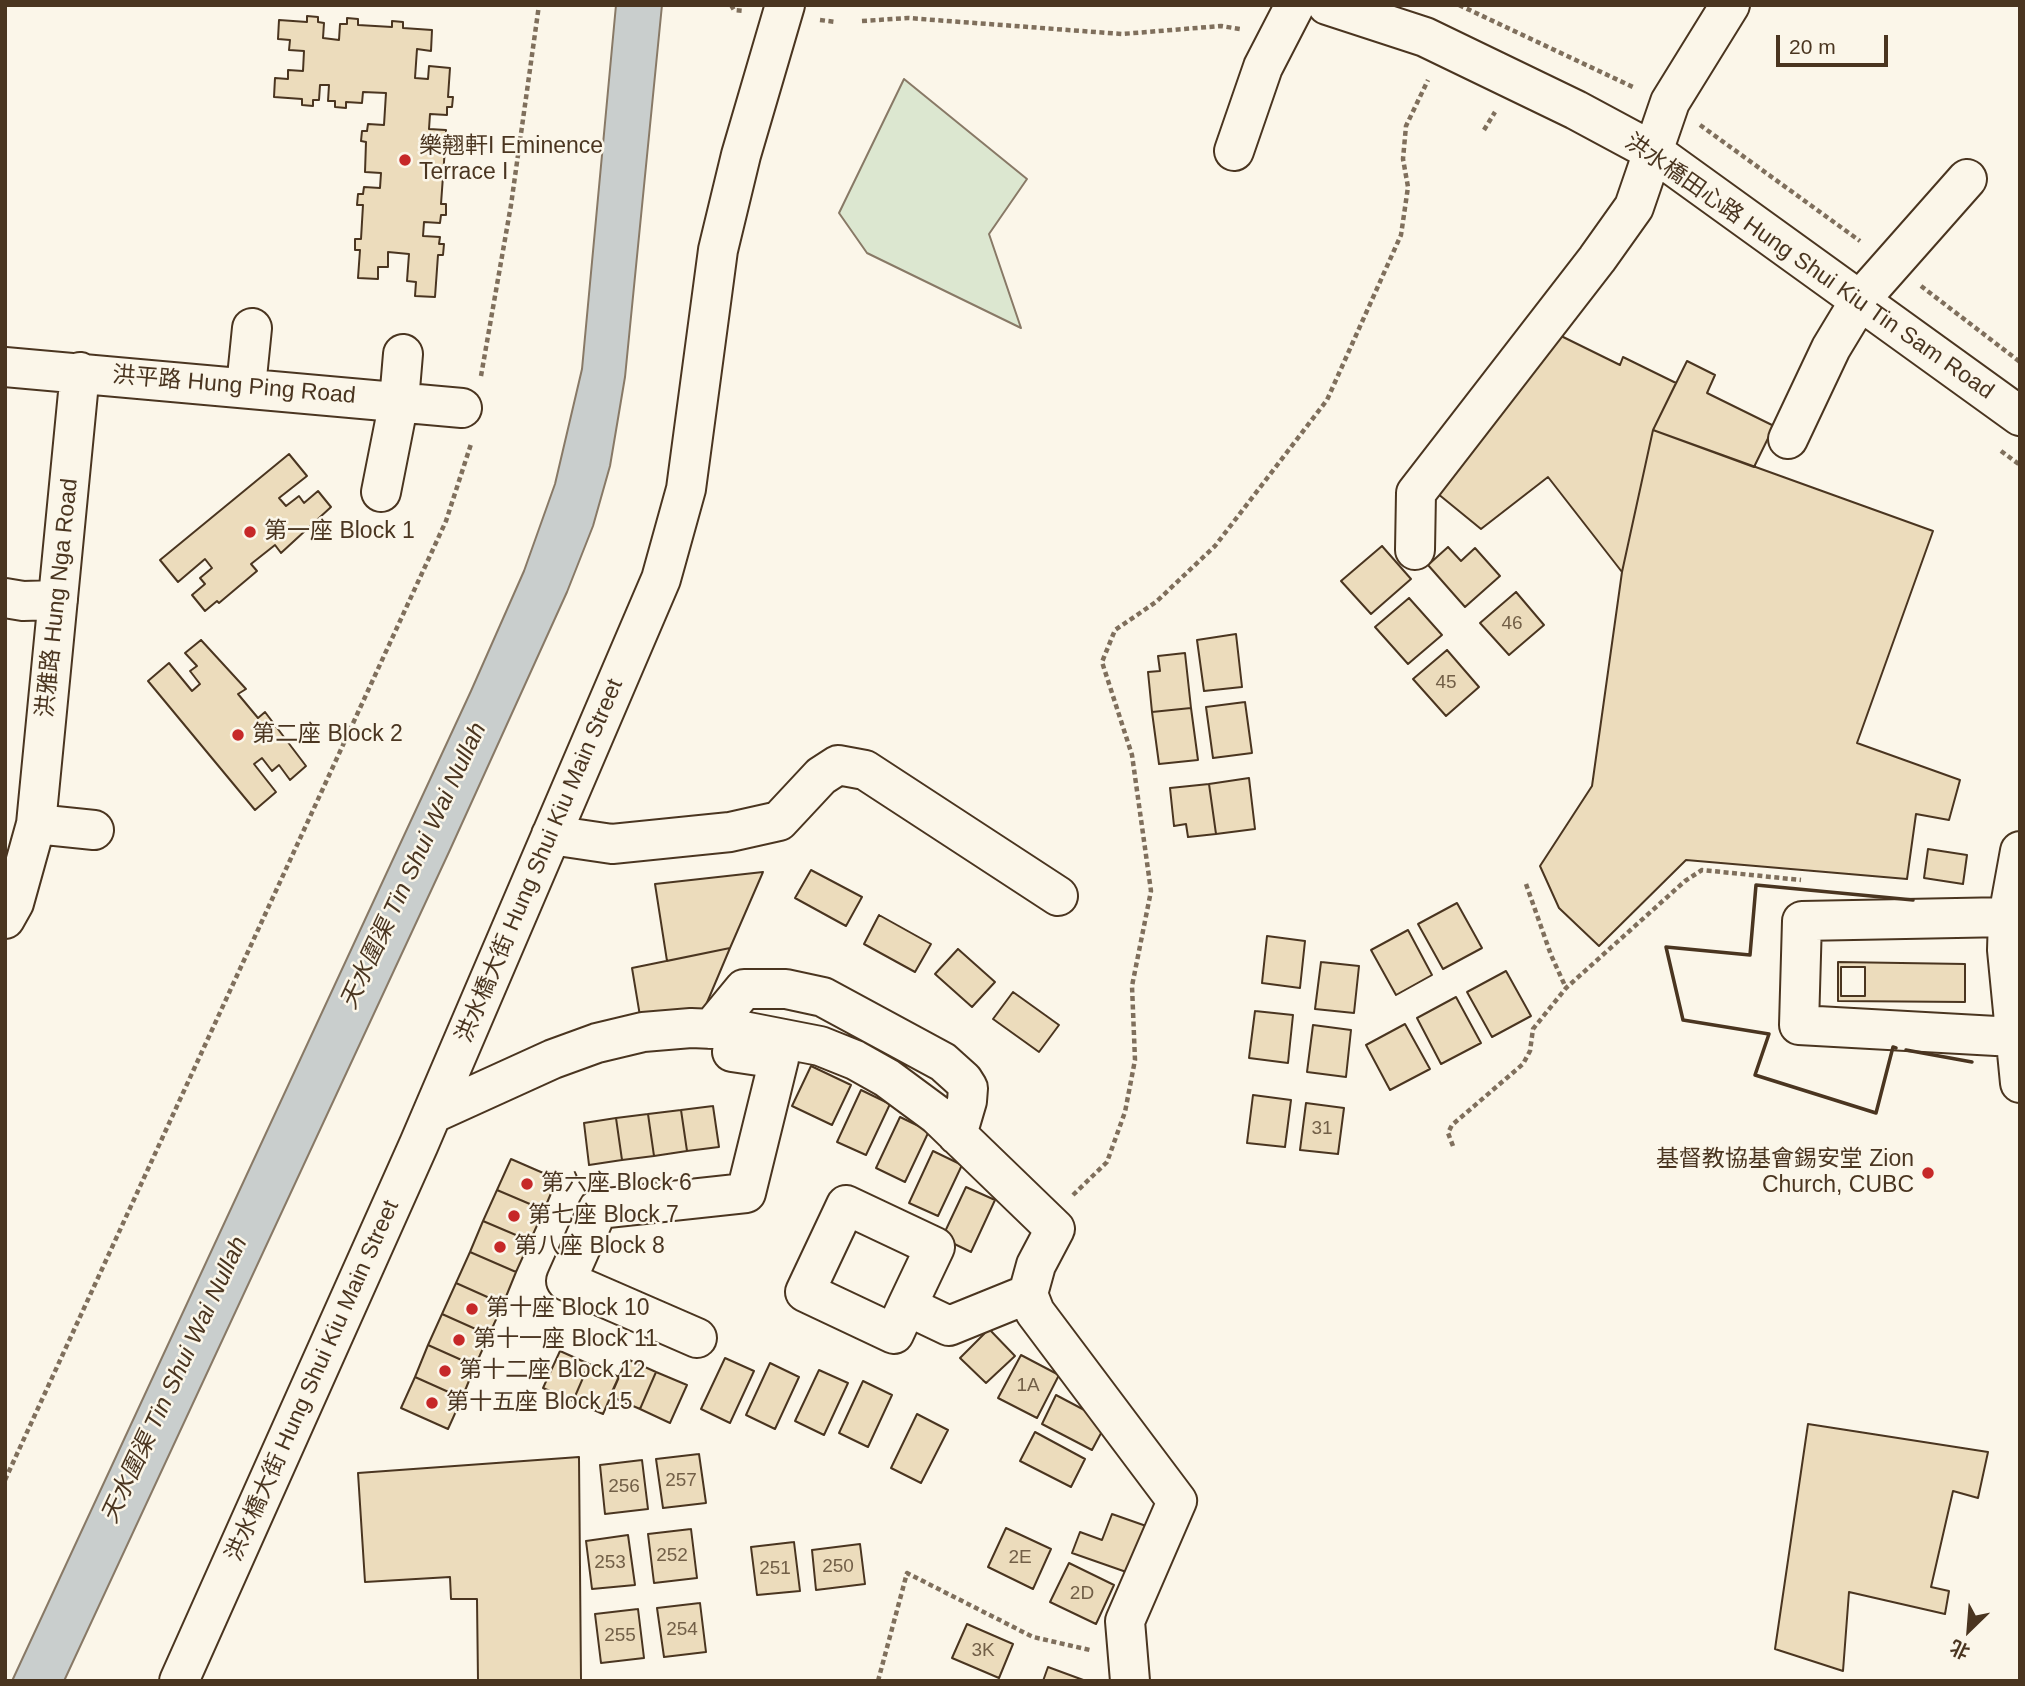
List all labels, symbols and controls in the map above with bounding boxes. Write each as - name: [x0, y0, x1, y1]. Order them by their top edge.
- scale bar: [1780, 21, 1892, 65]
- text: 20 m: [1789, 35, 1836, 58]
- street label: 洪水橋田心路 Hung Shui Kiu Tin Sam Road: [1619, 128, 1999, 406]
- place label: 樂翹軒I Eminence Terrace I: [419, 133, 603, 187]
- marker: 樂翹軒I Eminence Terrace I: [397, 152, 413, 168]
- street label: 洪平路 Hung Ping Road: [111, 362, 357, 410]
- street label: 洪雅路 Hung Nga Road: [32, 477, 84, 719]
- place label: 第一座 Block 1: [264, 518, 415, 546]
- marker: 第一座 Block 1: [242, 524, 258, 540]
- house number: 46: [1501, 613, 1523, 635]
- house number: 45: [1435, 672, 1457, 694]
- street label: 洪水橋大街 Hung Shui Kiu Main Street: [451, 675, 629, 1047]
- water label: 天水圍渠 Tin Shui Wai Nullah: [335, 718, 493, 1014]
- place label: 第二座 Block 2: [252, 721, 403, 749]
- marker: 第二座 Block 2: [230, 727, 246, 743]
- house number: 31: [1311, 1118, 1333, 1140]
- place label: 基督教協基會錫安堂 Zion Church, CUBC: [1656, 1146, 1914, 1200]
- marker: 基督教協基會錫安堂 Zion Church, CUBC: [1920, 1165, 1936, 1181]
- place label: 第六座 Block 6: [541, 1170, 692, 1198]
- marker: 第六座 Block 6: [519, 1176, 535, 1192]
- street label: 洪水橋大街 Hung Shui Kiu Main Street: [221, 1196, 405, 1566]
- place label: 第七座 Block 7: [528, 1202, 679, 1230]
- marker: 第七座 Block 7: [506, 1208, 522, 1224]
- water label: 天水圍渠 Tin Shui Wai Nullah: [96, 1232, 254, 1528]
- place label: 第八座 Block 8: [514, 1233, 665, 1261]
- marker: 第八座 Block 8: [492, 1239, 508, 1255]
- place label: 第十座 Block 10: [486, 1295, 650, 1323]
- marker: 第十座 Block 10: [464, 1301, 480, 1317]
- place label: 第十一座 Block 11: [473, 1326, 658, 1354]
- marker: 第十一座 Block 11: [451, 1332, 467, 1348]
- place label: 第十二座 Block 12: [459, 1357, 646, 1385]
- marker: 第十二座 Block 12: [437, 1363, 453, 1379]
- house number: 1A: [1016, 1375, 1040, 1397]
- place label: 第十五座 Block 15: [446, 1389, 633, 1417]
- marker: 第十五座 Block 15: [424, 1395, 440, 1411]
- house number: 257: [665, 1470, 697, 1492]
- house number: 256: [608, 1476, 640, 1498]
- house number: 252: [656, 1545, 688, 1567]
- house number: 2E: [1008, 1547, 1032, 1569]
- house number: 253: [594, 1552, 626, 1574]
- house number: 250: [822, 1556, 854, 1578]
- house number: 251: [759, 1558, 791, 1580]
- house number: 2D: [1070, 1583, 1094, 1605]
- north arrow: [1934, 1595, 2004, 1665]
- house number: 254: [666, 1619, 698, 1641]
- house number: 255: [604, 1625, 636, 1647]
- text: 北: [1947, 1636, 1973, 1663]
- house number: 3K: [971, 1640, 995, 1662]

